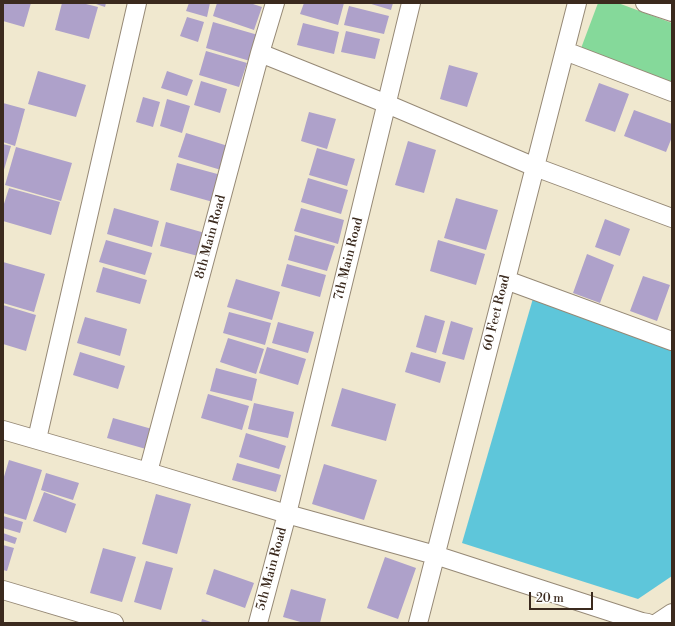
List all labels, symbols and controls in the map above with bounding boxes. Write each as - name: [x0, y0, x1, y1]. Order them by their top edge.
- street label: 8th Main Road: [192, 193, 230, 281]
- street label: 7th Main Road: [331, 216, 367, 302]
- street label: 60 Feet Road: [480, 274, 514, 352]
- street label: 5th Main Road: [253, 526, 291, 612]
- scale bar: [531, 584, 595, 610]
- text: 20 m: [536, 591, 564, 606]

